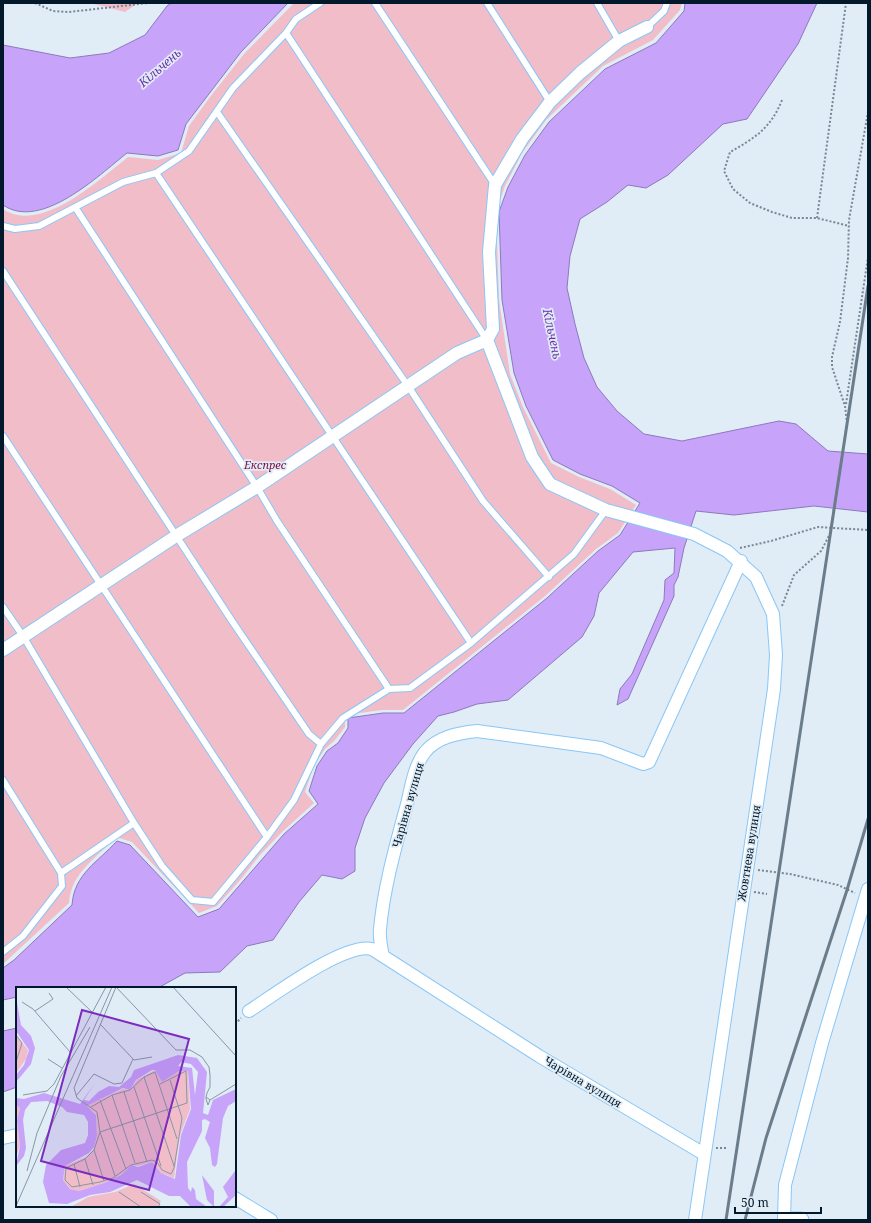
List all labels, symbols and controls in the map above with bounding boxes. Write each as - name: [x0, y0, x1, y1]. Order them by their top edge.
- water label: Кільчень: [134, 44, 185, 91]
- water label: Кільчень: [539, 306, 566, 361]
- park label: Експрес: [243, 457, 287, 472]
- street label: Чарівна вулиця: [388, 760, 427, 849]
- street label: Жовтнева вулиця: [733, 804, 764, 903]
- inset map: [16, 987, 236, 1207]
- street label: Чарівна вулиця: [542, 1052, 625, 1111]
- scale bar: [735, 1189, 821, 1215]
- text: 50 m: [741, 1194, 769, 1211]

